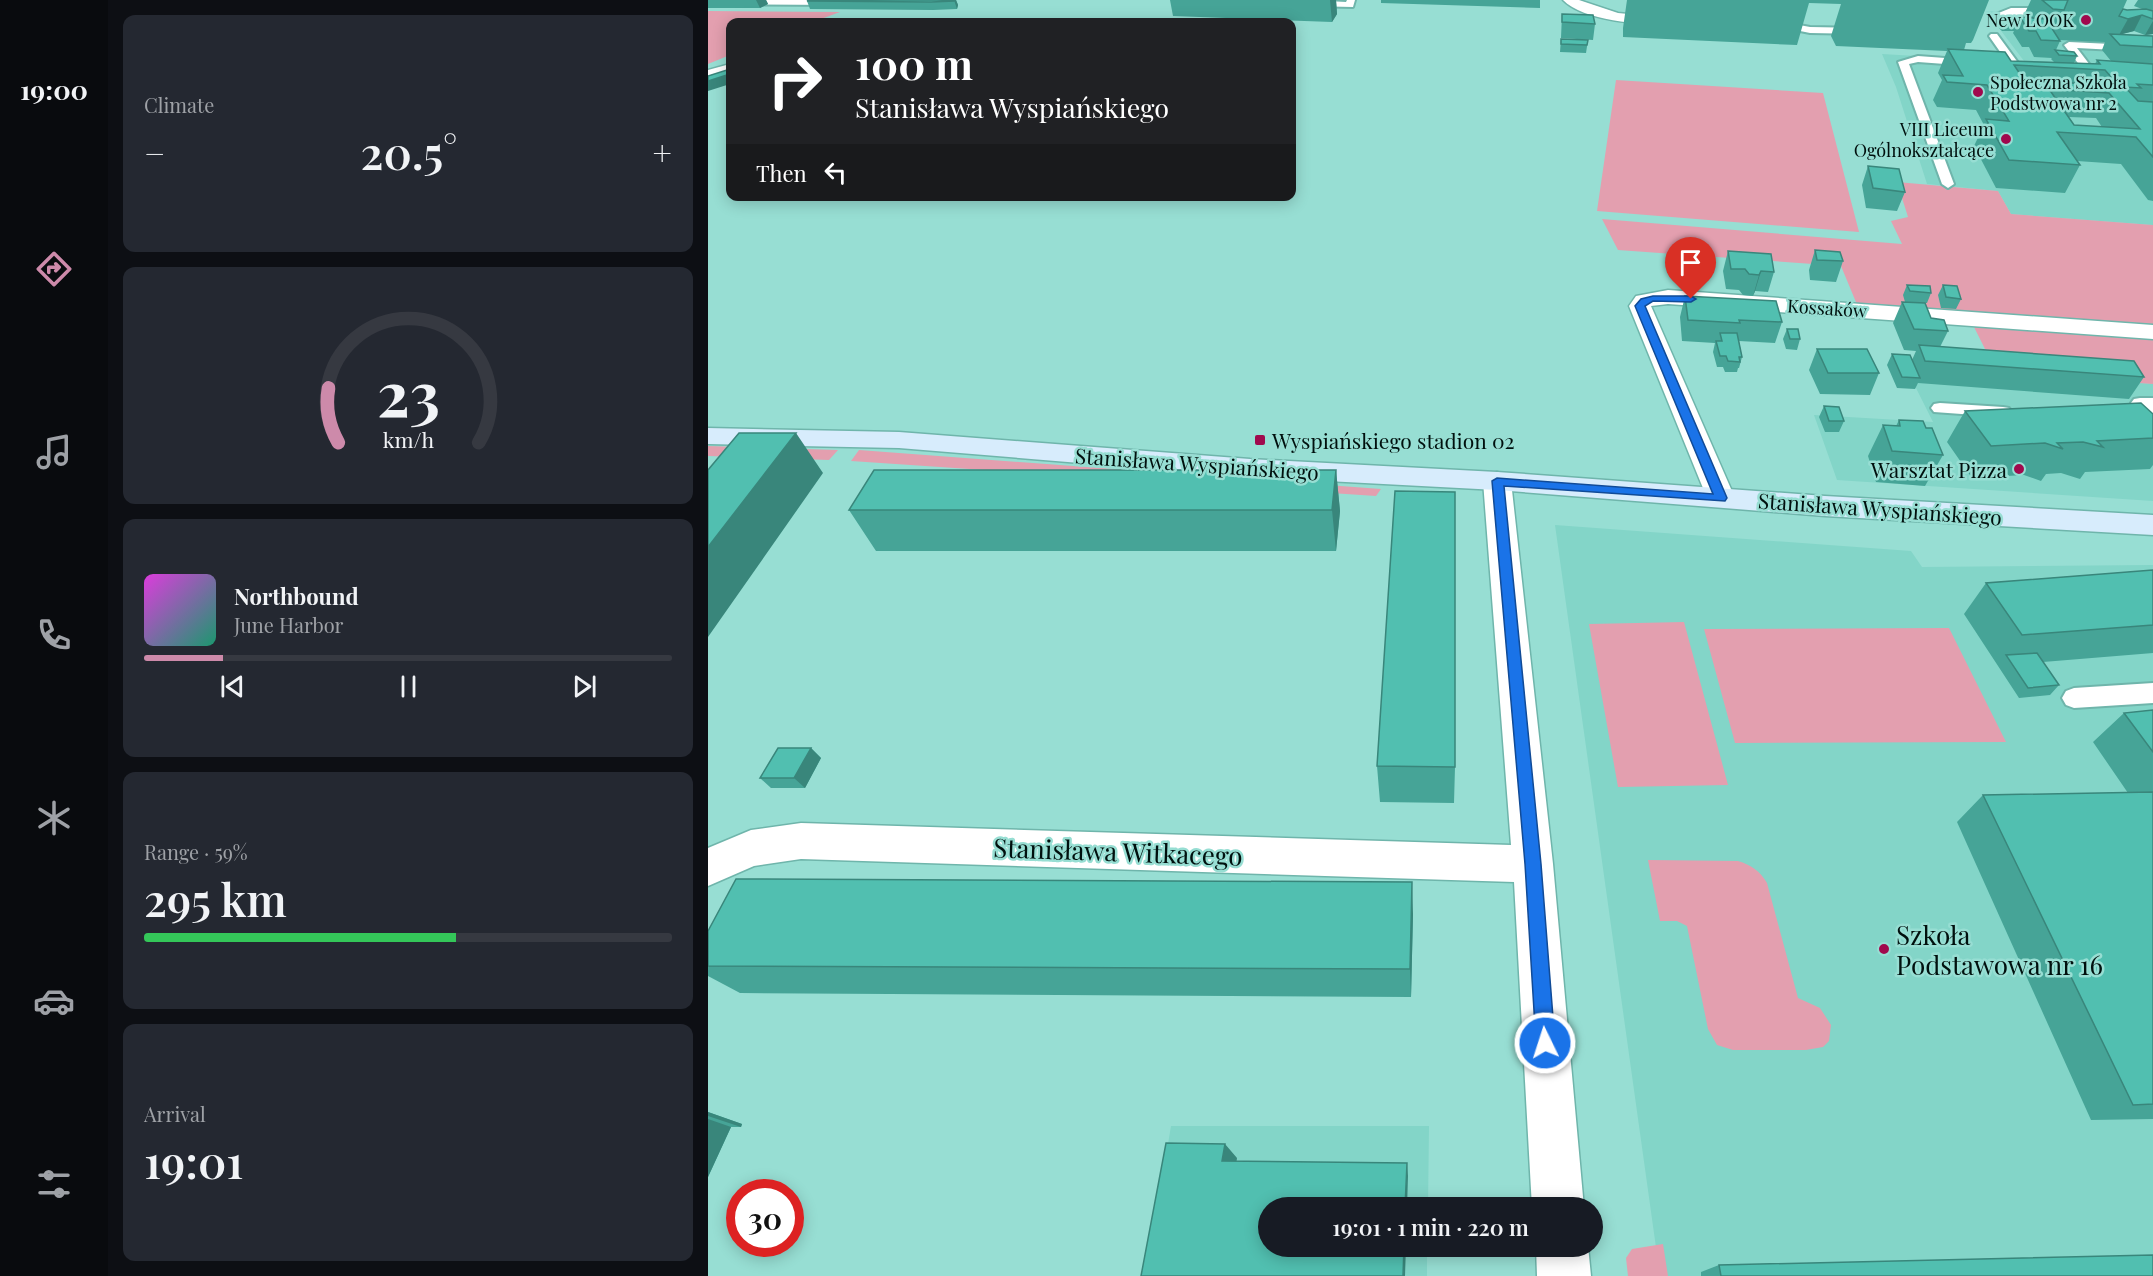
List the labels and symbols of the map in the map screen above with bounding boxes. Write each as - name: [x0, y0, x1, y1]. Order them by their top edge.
- place label: New LOOK: [1986, 8, 2074, 32]
- marker: New LOOK: [2079, 13, 2093, 27]
- place label: Społeczna Szkoła Podstwowa nr 2: [1990, 70, 2127, 115]
- marker: Społeczna Szkoła Podstwowa nr 2: [1971, 85, 1985, 99]
- place label: VIII Liceum Ogólnokształcące: [1854, 117, 1994, 162]
- marker: VIII Liceum Ogólnokształcące: [1999, 132, 2013, 146]
- pin: [1665, 237, 1716, 299]
- street label: Kossaków: [1786, 293, 1868, 323]
- place label: Wyspiańskiego stadion 02: [1271, 426, 1515, 454]
- marker: Wyspiańskiego stadion 02: [1253, 433, 1267, 447]
- street label: Stanisława Wyspiańskiego: [1074, 441, 1320, 485]
- place label: Warsztat Pizza: [1870, 455, 2008, 483]
- marker: Warsztat Pizza: [2012, 462, 2026, 476]
- street label: Stanisława Wyspiańskiego: [1757, 486, 2003, 530]
- street label: Stanisława Witkacego: [993, 829, 1243, 873]
- place label: Szkoła Podstawowa nr 16: [1896, 917, 2103, 982]
- marker: Szkoła Podstawowa nr 16: [1877, 942, 1891, 956]
- position arrow: [1513, 1011, 1577, 1075]
- speed limit sign: 30: [726, 1179, 804, 1257]

